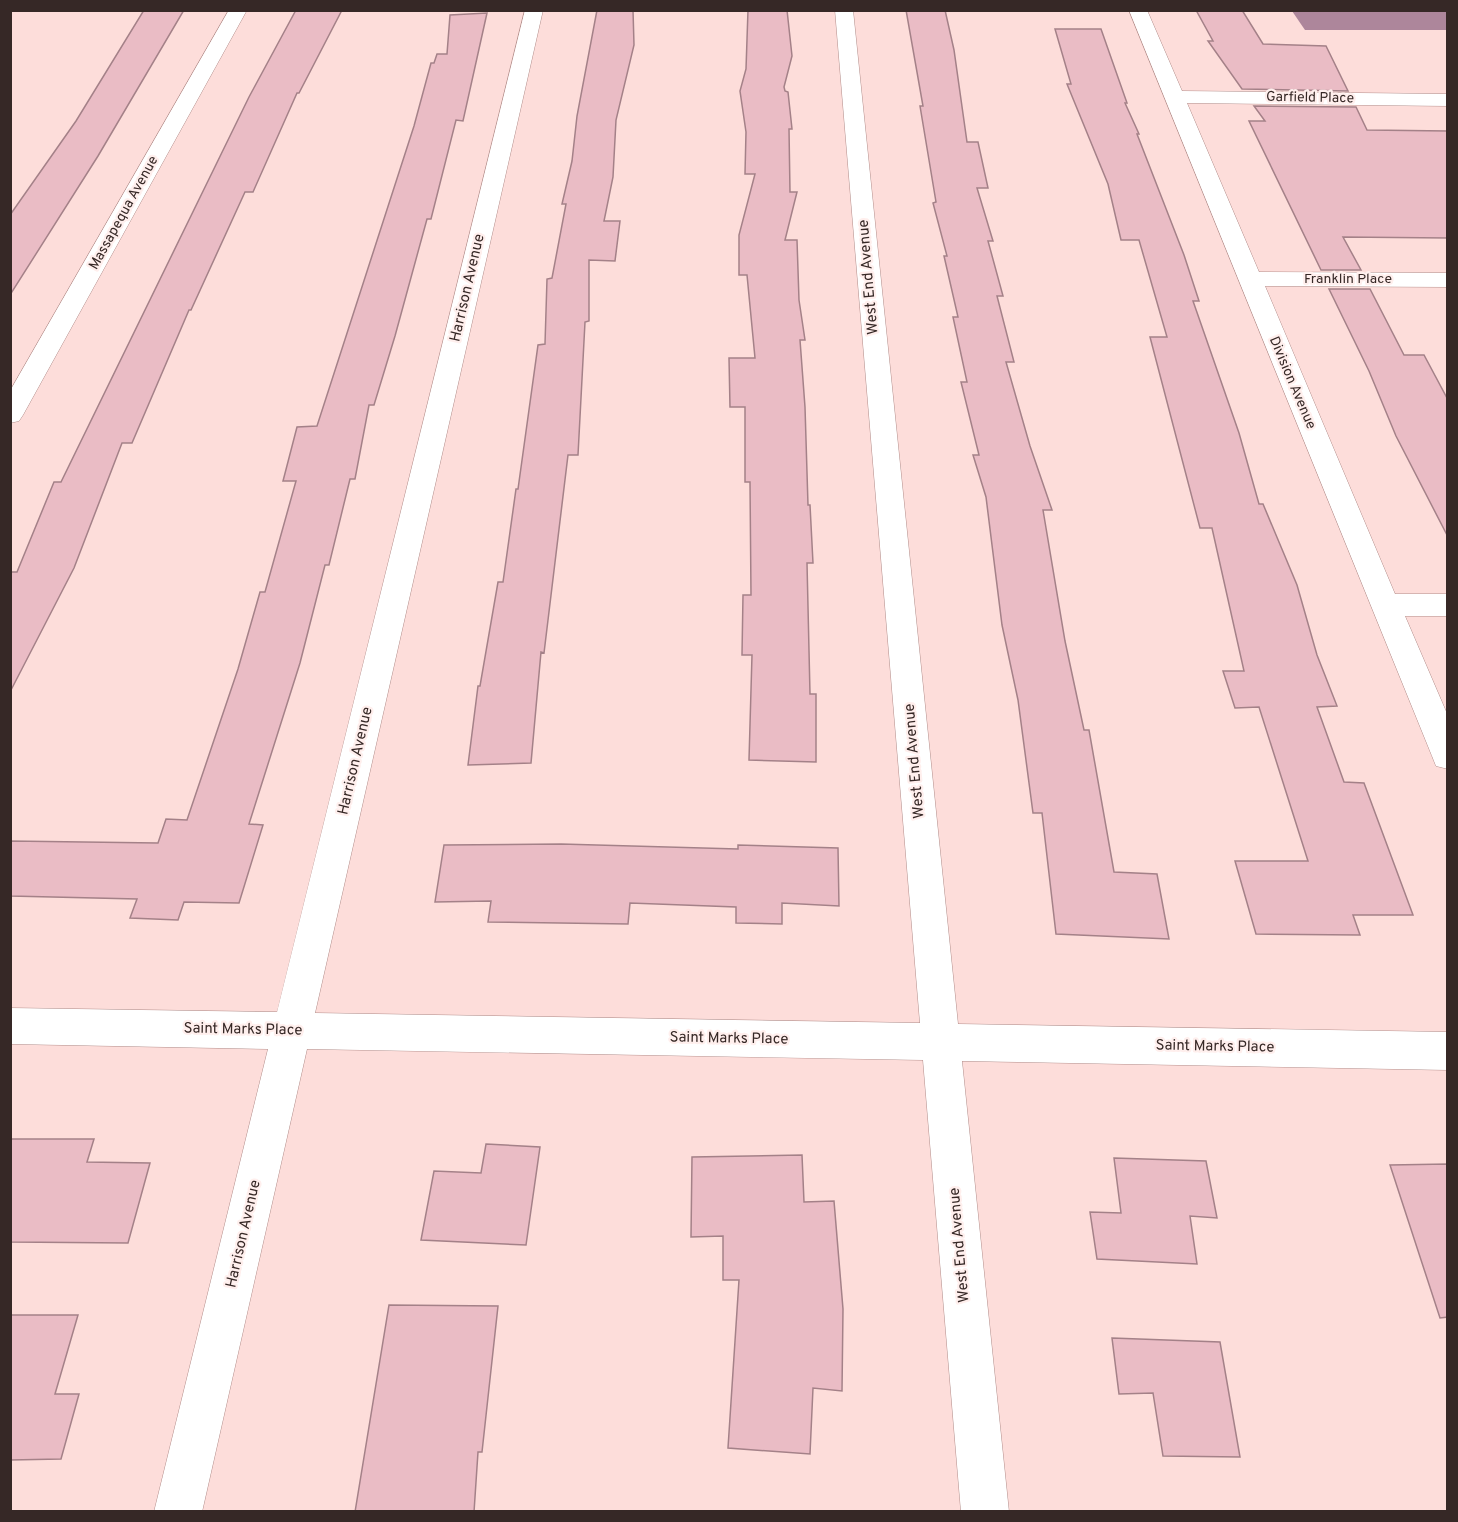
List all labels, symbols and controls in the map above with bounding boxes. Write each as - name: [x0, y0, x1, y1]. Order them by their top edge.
- street label: Garfield Place: [1266, 89, 1354, 107]
- street label: Massapequa Avenue: [86, 153, 162, 273]
- street label: West End Avenue: [855, 219, 883, 335]
- street label: Harrison Avenue: [446, 232, 490, 344]
- street label: Franklin Place: [1304, 271, 1392, 288]
- street label: Division Avenue: [1265, 334, 1319, 432]
- street label: West End Avenue: [901, 703, 929, 819]
- street label: Harrison Avenue: [334, 705, 378, 817]
- street label: Saint Marks Place: [183, 1019, 303, 1041]
- street label: Saint Marks Place: [669, 1028, 789, 1050]
- street label: Saint Marks Place: [1155, 1036, 1275, 1058]
- street label: Harrison Avenue: [222, 1178, 266, 1290]
- street label: West End Avenue: [946, 1187, 974, 1303]

